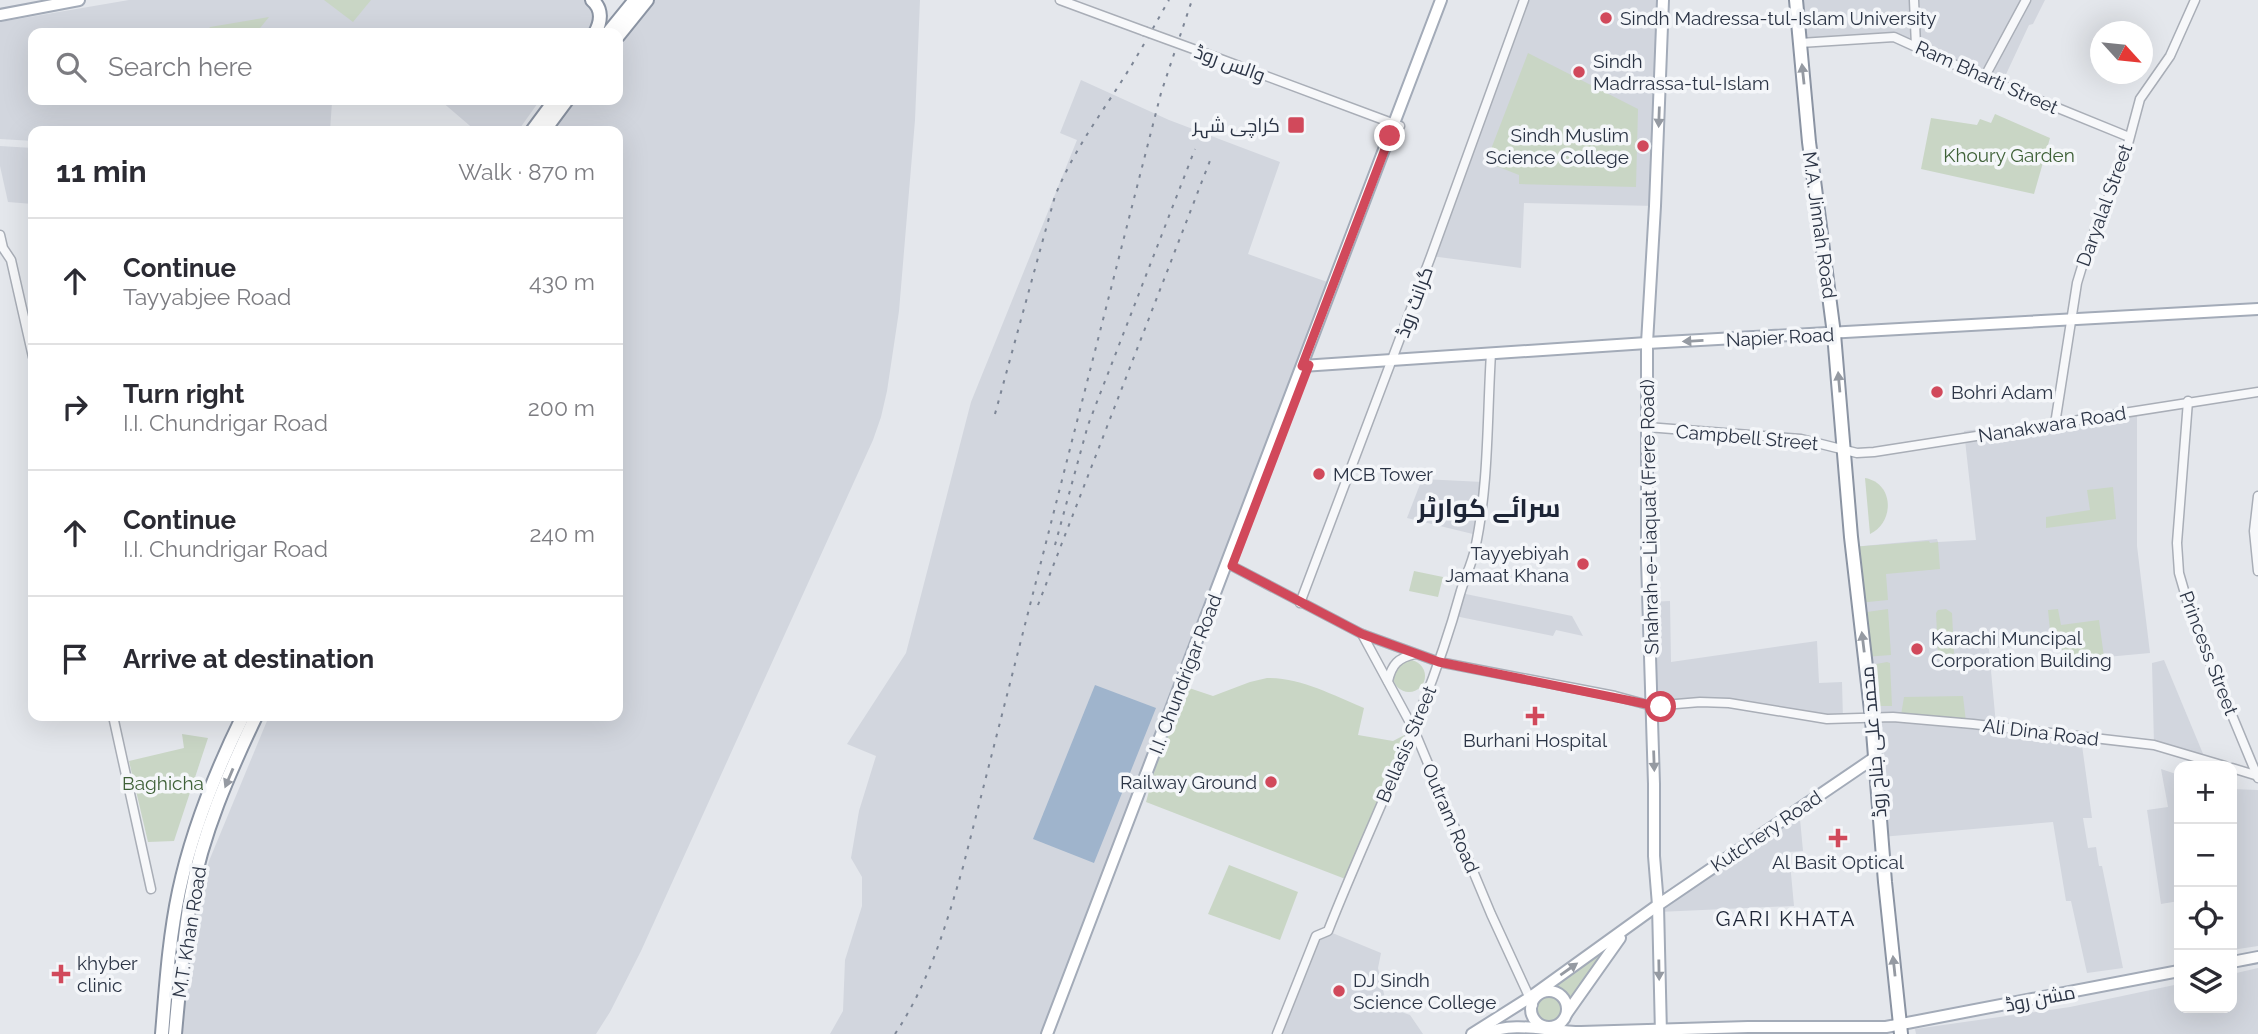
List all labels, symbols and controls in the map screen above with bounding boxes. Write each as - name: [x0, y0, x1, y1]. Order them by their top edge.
- place label: Sindh Madressa-tul-Islam University: [1620, 7, 1937, 29]
- marker: Sindh Madressa-tul-Islam University: [1598, 10, 1614, 26]
- north arrow: [2090, 21, 2153, 84]
- search box: [28, 28, 623, 105]
- street label: Ram Bharti Street: [1912, 36, 2062, 119]
- street label: والس روڈ: [1191, 40, 1268, 87]
- icon: search: [52, 48, 90, 86]
- place label: Sindh Madrrassa-tul-Islam: [1593, 50, 1769, 94]
- text: Search here: [108, 52, 252, 82]
- one-way arrow: [1797, 63, 1808, 85]
- marker: Sindh Madrrassa-tul-Islam: [1571, 64, 1587, 80]
- one-way arrow: [1653, 106, 1664, 128]
- place label: کراچی شہر: [1192, 114, 1280, 139]
- marker: کراچی شہر: [1286, 115, 1306, 135]
- route end: [1374, 120, 1405, 151]
- place label: Sindh Muslim Science College: [1486, 124, 1629, 168]
- marker: Sindh Muslim Science College: [1635, 138, 1651, 154]
- street label: Daryalal Street: [2072, 140, 2137, 269]
- park label: Khoury Garden: [1943, 144, 2075, 166]
- street label: M.A. Jinnah Road: [1799, 150, 1841, 300]
- text: 11 min: [56, 154, 147, 189]
- text: Walk · 870 m: [458, 158, 595, 185]
- text: Continue: [123, 253, 236, 283]
- icon: ahead: [56, 262, 94, 300]
- street label: گرانٹ روڈ: [1391, 264, 1438, 341]
- text: 430 m: [529, 268, 595, 295]
- text: Tayyabjee Road: [123, 283, 291, 310]
- street label: Napier Road: [1725, 323, 1835, 351]
- one-way arrow: [1682, 335, 1704, 346]
- one-way arrow: [1833, 371, 1844, 393]
- text: Turn right: [123, 379, 244, 409]
- street label: Shahrah-e-Liaquat (Frere Road): [1636, 379, 1662, 655]
- place label: Bohri Adam: [1951, 381, 2053, 403]
- marker: Bohri Adam: [1929, 384, 1945, 400]
- icon: right: [56, 388, 94, 426]
- text: 200 m: [528, 394, 595, 421]
- street label: Nanakwara Road: [1977, 401, 2127, 447]
- text: I.I. Chundrigar Road: [123, 409, 328, 436]
- street label: Campbell Street: [1675, 420, 1820, 454]
- place label: MCB Tower: [1333, 463, 1433, 485]
- marker: MCB Tower: [1311, 466, 1327, 482]
- district label: سرائے کوارٹر: [1417, 493, 1560, 524]
- text: Continue: [123, 505, 236, 535]
- icon: ahead: [56, 514, 94, 552]
- text: 240 m: [529, 520, 595, 547]
- text: I.I. Chundrigar Road: [123, 535, 328, 562]
- place label: Tayyebiyah Jamaat Khana: [1445, 542, 1569, 586]
- marker: Tayyebiyah Jamaat Khana: [1575, 556, 1591, 572]
- street label: Princess Street: [2175, 588, 2243, 719]
- street label: I.I. Chundrigar Road: [1144, 591, 1226, 757]
- place label: Karachi Muncipal Corporation Building: [1931, 627, 2112, 671]
- one-way arrow: [1858, 631, 1869, 653]
- icon: arrive: [56, 640, 94, 678]
- marker: Karachi Muncipal Corporation Building: [1909, 641, 1925, 657]
- text: Arrive at destination: [123, 644, 374, 674]
- street label: محمد علی جناح روڈ: [1855, 665, 1894, 819]
- street label: Bellasis Street: [1372, 682, 1441, 806]
- route start: [1645, 691, 1676, 722]
- marker: Burhani Hospital: [1525, 706, 1545, 726]
- street label: Ali Dina Road: [1982, 714, 2100, 750]
- place label: Burhani Hospital: [1463, 729, 1608, 751]
- one-way arrow: [1648, 750, 1659, 772]
- street label: Outram Road: [1418, 760, 1484, 876]
- map controls: [2174, 761, 2237, 1013]
- button: +: [2174, 761, 2237, 824]
- one-way arrow: [223, 768, 234, 789]
- place label: Railway Ground: [1120, 771, 1257, 793]
- park label: Baghicha: [122, 772, 204, 794]
- marker: Railway Ground: [1263, 774, 1279, 790]
- street label: Kutchery Road: [1706, 786, 1826, 876]
- button: −: [2174, 824, 2237, 887]
- marker: Al Basit Optical: [1828, 828, 1848, 848]
- place label: Al Basit Optical: [1772, 851, 1905, 873]
- street label: M.T. Khan Road: [168, 865, 210, 999]
- button: locate: [2174, 887, 2237, 950]
- district label: GARI KHATA: [1716, 906, 1856, 931]
- button: layers: [2174, 950, 2237, 1013]
- place label: khyber clinic: [77, 952, 138, 996]
- one-way arrow: [1888, 955, 1899, 977]
- one-way arrow: [1653, 959, 1665, 981]
- one-way arrow: [1560, 962, 1578, 976]
- marker: khyber clinic: [51, 964, 71, 984]
- place label: DJ Sindh Science College: [1353, 969, 1496, 1013]
- street label: مشن روڈ: [2003, 980, 2077, 1017]
- marker: DJ Sindh Science College: [1331, 983, 1347, 999]

